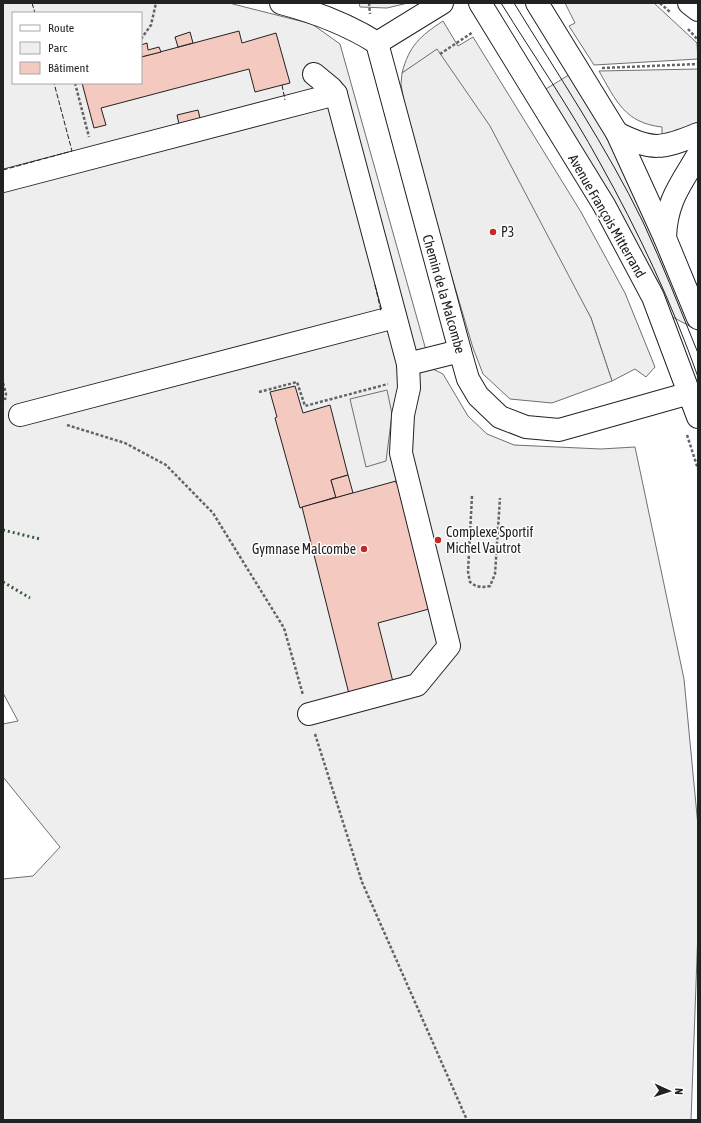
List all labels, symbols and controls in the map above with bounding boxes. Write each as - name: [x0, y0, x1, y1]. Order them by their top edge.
- legend: [12, 12, 142, 84]
- text: Route: [48, 21, 74, 35]
- text: Parc: [48, 41, 68, 55]
- text: Bâtiment: [48, 61, 89, 75]
- street label: Avenue François Mitterrand: [565, 151, 649, 281]
- place label: P3: [501, 224, 514, 240]
- marker: P3: [488, 227, 498, 237]
- street label: Chemin de la Malcombe: [419, 233, 469, 355]
- place label: Complexe Sportif Michel Vautrot: [446, 524, 534, 556]
- marker: Complexe Sportif Michel Vautrot: [433, 535, 443, 545]
- place label: Gymnase Malcombe: [252, 541, 356, 557]
- marker: Gymnase Malcombe: [359, 544, 369, 554]
- north arrow: [649, 1071, 689, 1111]
- text: N: [673, 1088, 685, 1095]

